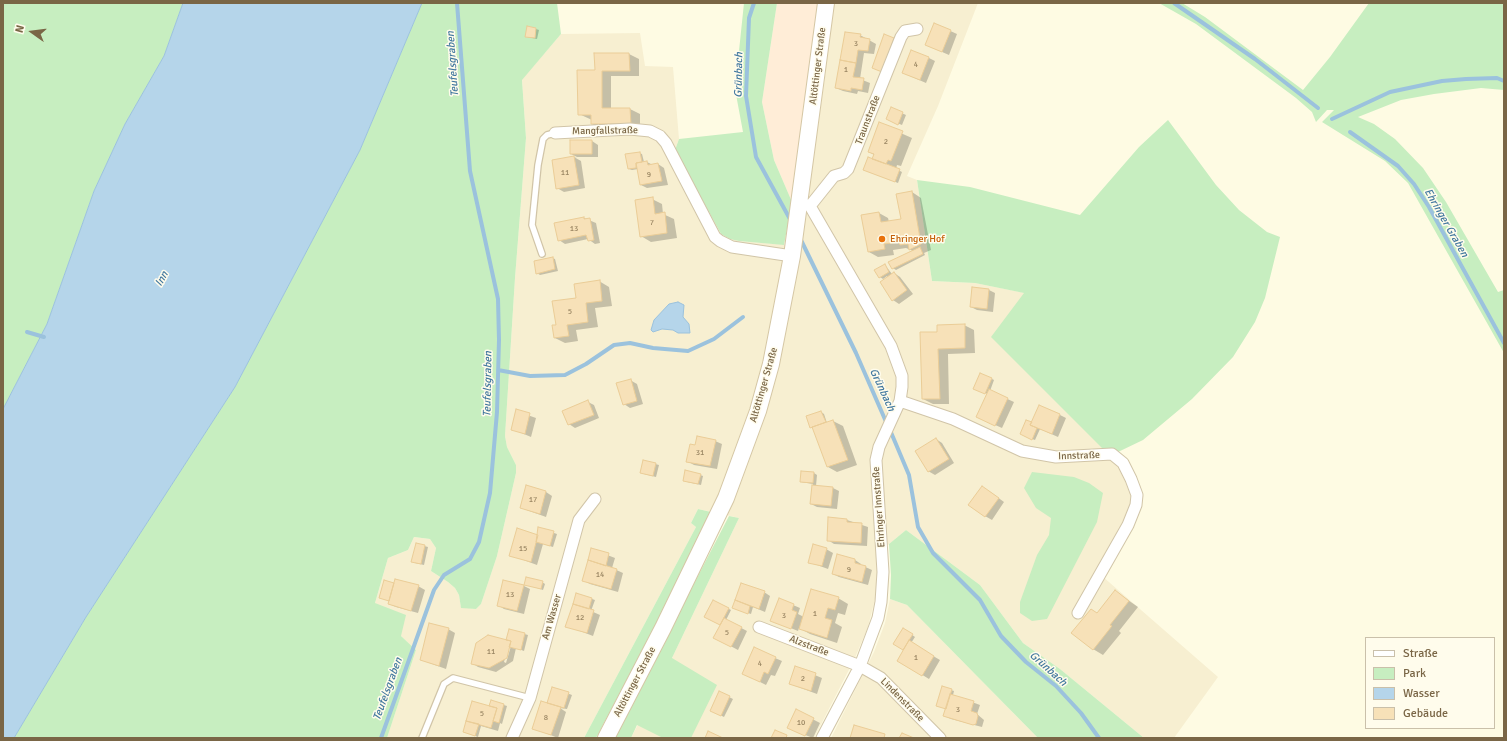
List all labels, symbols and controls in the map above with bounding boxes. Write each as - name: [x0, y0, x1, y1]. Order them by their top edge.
- north arrow: [12, 12, 52, 52]
- text: N: [13, 24, 27, 34]
- street label: Altöttinger Straße: [807, 27, 829, 105]
- water label: Teufelsgraben: [444, 31, 462, 97]
- house number: 3: [854, 39, 858, 49]
- water label: Grünbach: [732, 52, 746, 98]
- house number: 4: [914, 60, 918, 70]
- house number: 1: [844, 65, 848, 75]
- street label: Traunstraße: [853, 94, 883, 146]
- street label: Mangfallstraße: [572, 124, 638, 138]
- house number: 2: [884, 137, 888, 147]
- house number: 11: [561, 168, 569, 178]
- house number: 9: [647, 170, 651, 180]
- water label: Ehringer Graben: [1421, 186, 1471, 260]
- house number: 7: [650, 218, 654, 228]
- house number: 13: [570, 224, 578, 234]
- place label: Ehringer Hof: [890, 233, 945, 245]
- marker: Ehringer Hof: [877, 234, 887, 244]
- water label: Inn: [153, 269, 171, 289]
- house number: 5: [568, 307, 572, 317]
- street label: Altöttinger Straße: [748, 346, 780, 424]
- water label: Teufelsgraben: [481, 351, 495, 417]
- water label: Grünbach: [866, 367, 898, 413]
- house number: 31: [696, 448, 704, 458]
- street label: Innstraße: [1058, 449, 1100, 463]
- street label: Ehringer Innstraße: [870, 466, 888, 548]
- house number: 17: [529, 495, 537, 505]
- house number: 15: [519, 544, 527, 554]
- house number: 9: [847, 565, 851, 575]
- house number: 14: [596, 570, 604, 580]
- house number: 13: [506, 590, 514, 600]
- street label: Am Wasser: [540, 593, 564, 641]
- house number: 1: [813, 609, 817, 619]
- house number: 3: [782, 611, 786, 621]
- house number: 12: [576, 613, 584, 623]
- house number: 5: [725, 628, 729, 638]
- street label: Alzstraße: [788, 633, 830, 659]
- legend: [1365, 637, 1495, 729]
- street label: Altöttinger Straße: [611, 645, 659, 719]
- text: Straße: [1403, 646, 1438, 661]
- house number: 11: [487, 647, 495, 657]
- water label: Grünbach: [1027, 649, 1069, 689]
- house number: 1: [914, 653, 918, 663]
- water label: Teufelsgraben: [371, 656, 405, 722]
- house number: 4: [758, 659, 762, 669]
- text: Park: [1403, 666, 1426, 681]
- house number: 2: [801, 674, 805, 684]
- street label: Lindenstraße: [878, 676, 926, 724]
- text: Wasser: [1403, 686, 1440, 701]
- house number: 3: [956, 705, 960, 715]
- text: Gebäude: [1403, 706, 1448, 721]
- house number: 5: [480, 709, 484, 719]
- house number: 8: [544, 713, 548, 723]
- house number: 10: [797, 718, 805, 728]

